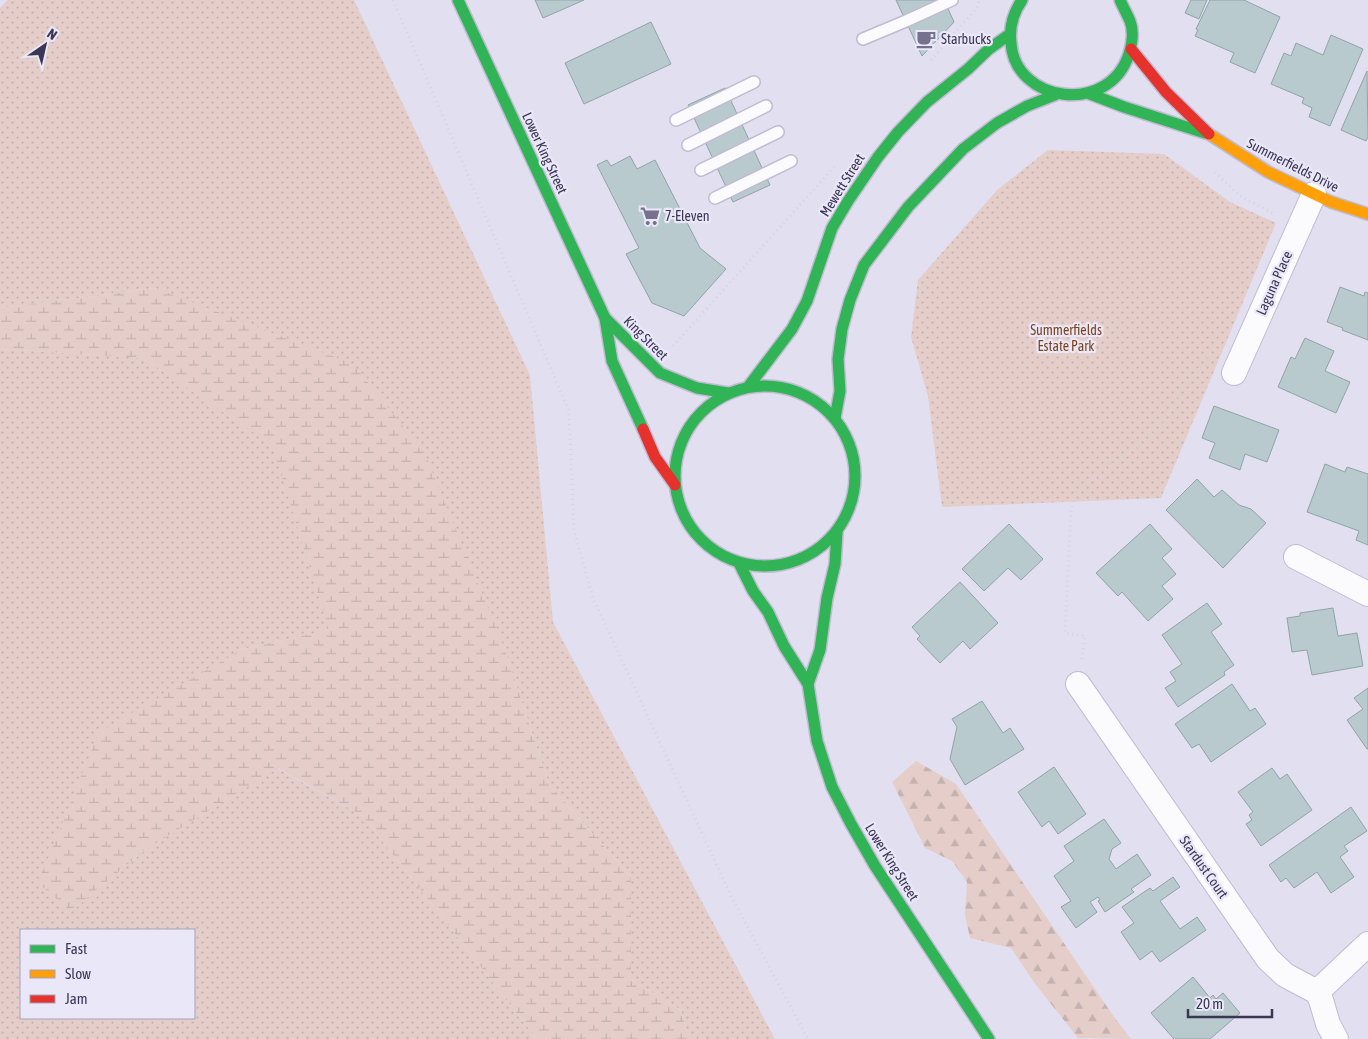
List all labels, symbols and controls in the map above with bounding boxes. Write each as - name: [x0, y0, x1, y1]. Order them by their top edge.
- north arrow: [20, 20, 70, 70]
- text: N: [44, 25, 60, 43]
- cafe icon: Starbucks: [915, 28, 937, 50]
- place label: Starbucks: [941, 31, 991, 47]
- street label: Lower King Street: [519, 110, 571, 196]
- street label: Summerfields Drive: [1244, 135, 1342, 195]
- street label: Mewett Street: [816, 151, 868, 219]
- supermarket icon: 7-Eleven: [639, 205, 661, 227]
- place label: 7-Eleven: [665, 208, 710, 224]
- street label: Laguna Place: [1253, 248, 1295, 318]
- street label: King Street: [621, 313, 671, 363]
- park label: Summerfields Estate Park: [1030, 322, 1102, 354]
- street label: Lower King Street: [862, 820, 922, 904]
- street label: Stardust Court: [1177, 833, 1231, 901]
- legend: [20, 929, 195, 1019]
- text: Fast: [65, 940, 87, 957]
- text: Slow: [65, 965, 91, 982]
- scale bar: [1188, 986, 1272, 1018]
- text: Jam: [65, 990, 88, 1007]
- text: 20 m: [1196, 995, 1223, 1012]

